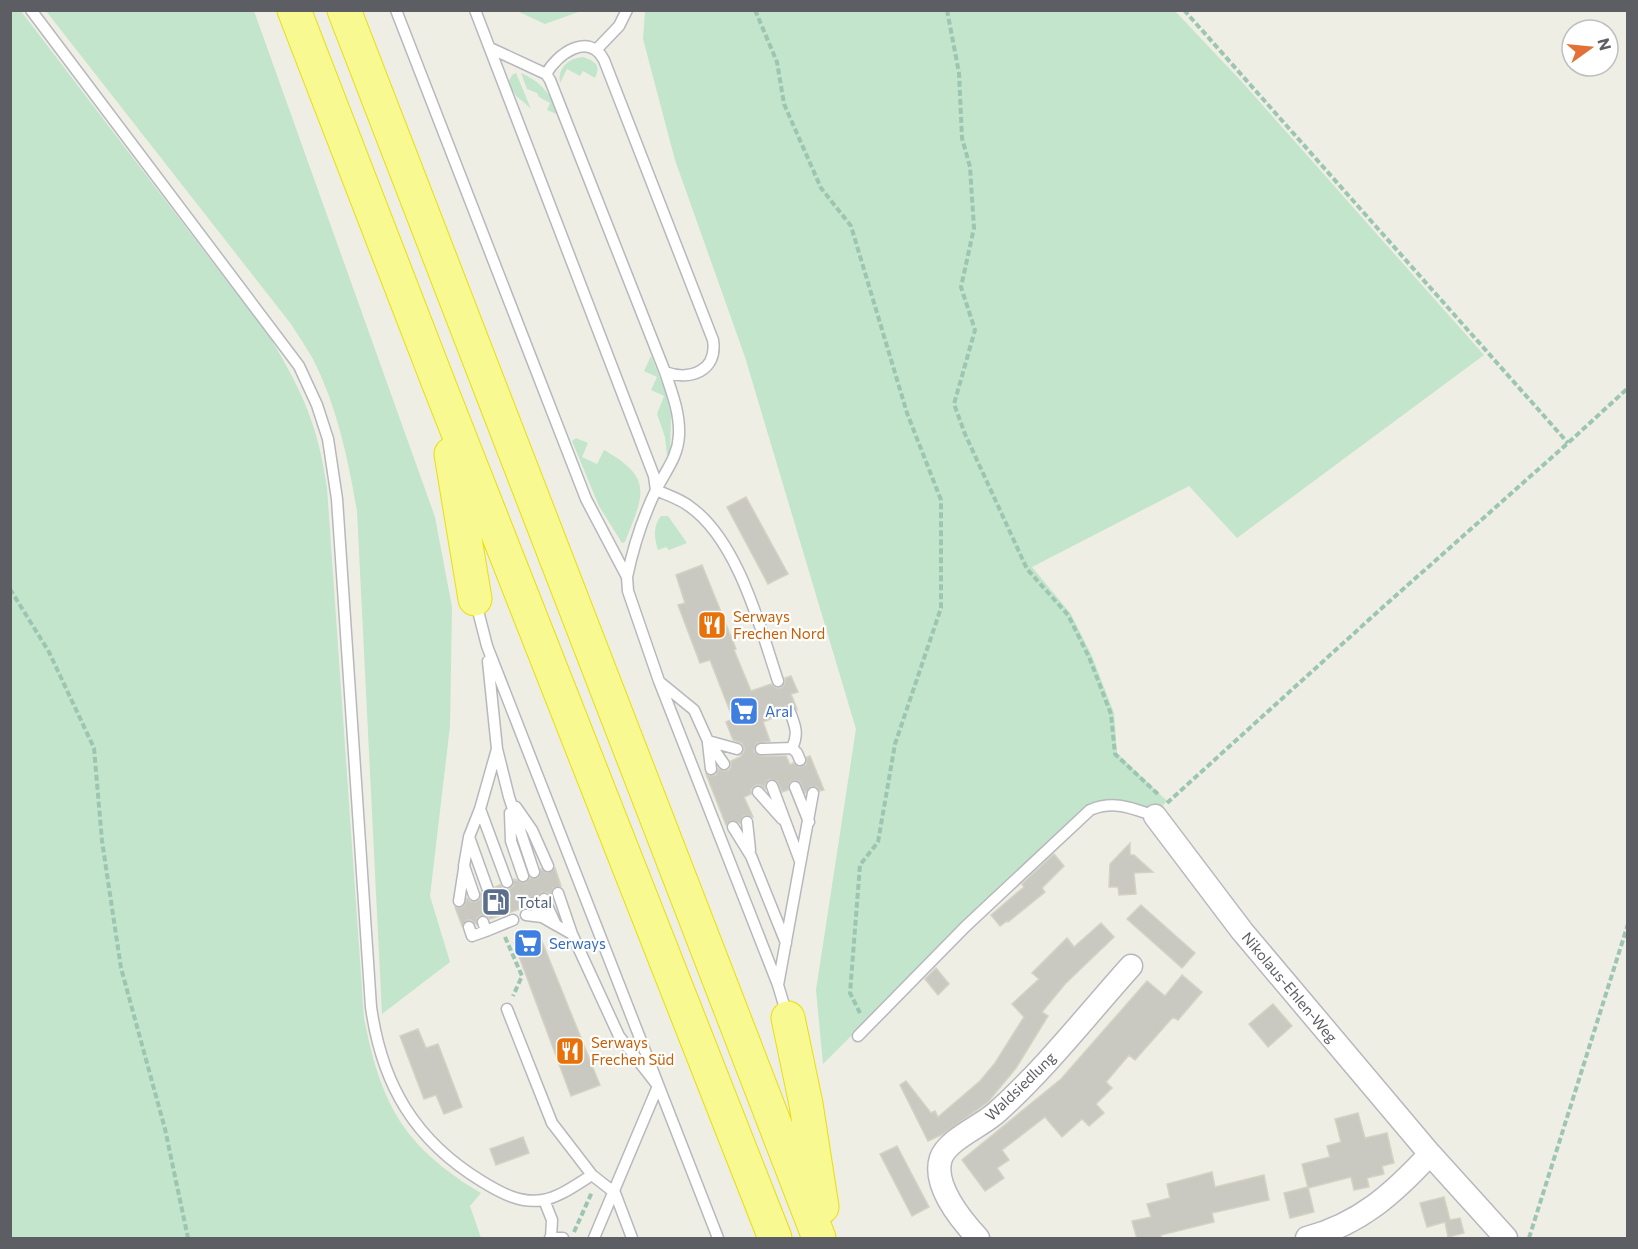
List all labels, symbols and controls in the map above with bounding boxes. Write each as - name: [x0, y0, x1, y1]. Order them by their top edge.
- north arrow: [1560, 18, 1620, 78]
- text: N: [1594, 36, 1616, 52]
- place label: Serways Frechen Nord: [733, 607, 825, 642]
- restaurant icon: Serways Frechen Nord: [696, 609, 728, 641]
- supermarket icon: Aral: [728, 695, 760, 727]
- place label: Aral: [765, 702, 793, 720]
- fuel station icon: Total: [480, 886, 512, 918]
- place label: Total: [517, 893, 552, 911]
- supermarket icon: Serways: [512, 927, 544, 959]
- street label: Nikolaus-Ehlen-Weg: [1239, 928, 1341, 1046]
- place label: Serways: [549, 934, 606, 952]
- place label: Serways Frechen Süd: [591, 1033, 674, 1068]
- restaurant icon: Serways Frechen Süd: [554, 1035, 586, 1067]
- street label: Waldsiedlung: [981, 1048, 1059, 1124]

